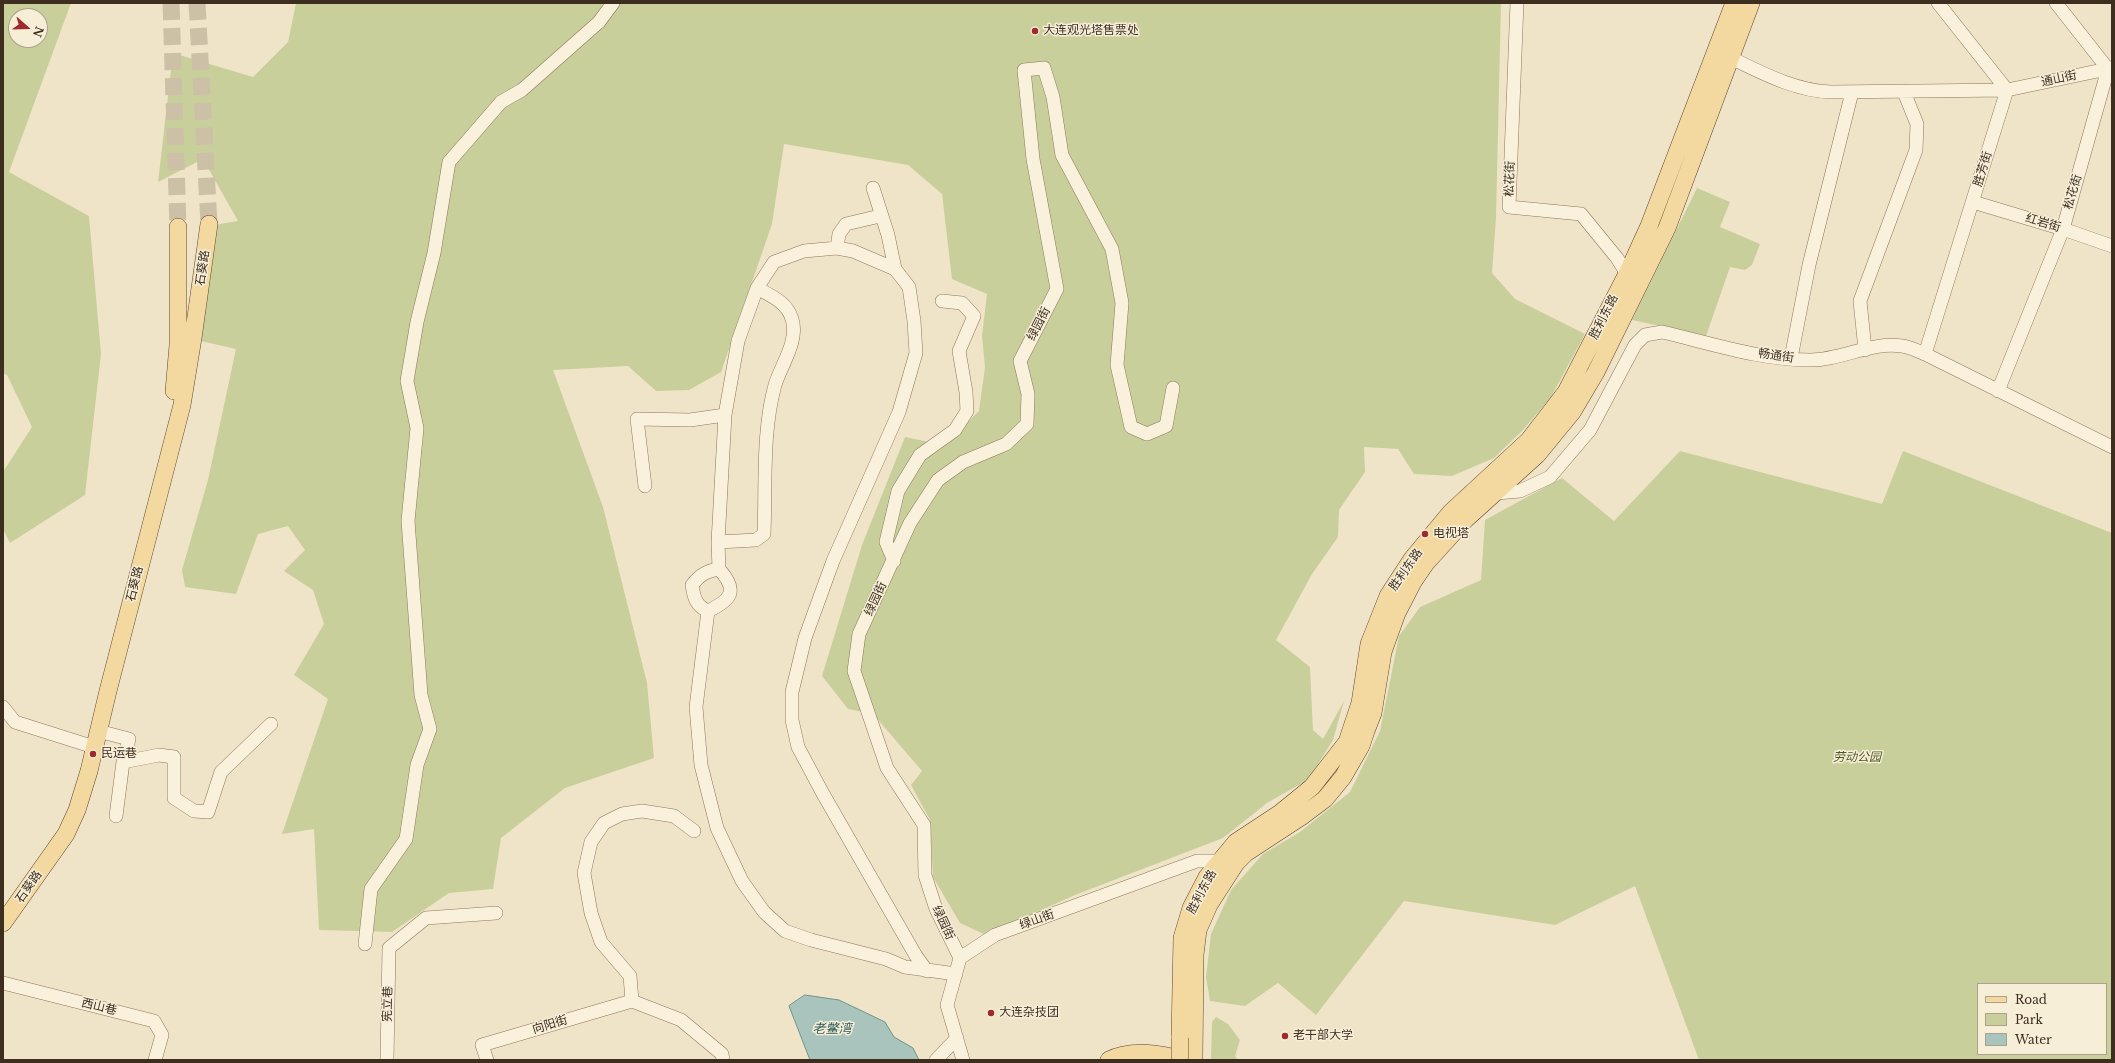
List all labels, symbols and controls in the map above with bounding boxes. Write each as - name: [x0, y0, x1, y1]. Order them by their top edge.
- north arrow: [8, 8, 48, 48]
- place label: 大连观光塔售票处: [1043, 24, 1139, 38]
- text: N: [30, 25, 47, 39]
- marker: 大连观光塔售票处: [1030, 26, 1040, 36]
- street label: 通山街: [2040, 68, 2078, 90]
- street label: 胜芳街: [1971, 150, 1995, 188]
- street label: 松花街: [1502, 161, 1518, 197]
- street label: 松花街: [2061, 173, 2085, 211]
- street label: 红岩街: [2024, 211, 2062, 235]
- street label: 石葵路: [193, 249, 213, 287]
- street label: 胜利东路: [1587, 292, 1621, 342]
- street label: 绿园街: [1024, 305, 1054, 343]
- street label: 畅通街: [1757, 346, 1795, 366]
- place label: 电视塔: [1433, 527, 1469, 541]
- marker: 电视塔: [1420, 529, 1430, 539]
- street label: 胜利东路: [1386, 546, 1426, 594]
- street label: 石葵路: [124, 565, 146, 603]
- street label: 绿园街: [862, 580, 890, 618]
- place label: 民运巷: [101, 747, 137, 761]
- marker: 民运巷: [88, 749, 98, 759]
- park label: 劳动公园: [1833, 751, 1881, 765]
- street label: 胜利东路: [1184, 867, 1220, 917]
- street label: 石葵路: [13, 868, 45, 906]
- street label: 绿园街: [929, 904, 957, 942]
- street label: 绿山街: [1018, 907, 1056, 933]
- legend: [1977, 983, 2107, 1055]
- street label: 宪立巷: [380, 986, 396, 1022]
- text: Road: [2015, 992, 2047, 1007]
- street label: 西山巷: [80, 996, 118, 1018]
- place label: 大连杂技团: [999, 1006, 1059, 1020]
- marker: 大连杂技团: [986, 1008, 996, 1018]
- text: Park: [2015, 1012, 2043, 1027]
- street label: 向阳街: [531, 1013, 569, 1037]
- water label: 老鳖湾: [813, 1021, 851, 1037]
- place label: 老干部大学: [1293, 1029, 1353, 1043]
- marker: 老干部大学: [1280, 1031, 1290, 1041]
- text: Water: [2015, 1032, 2052, 1047]

